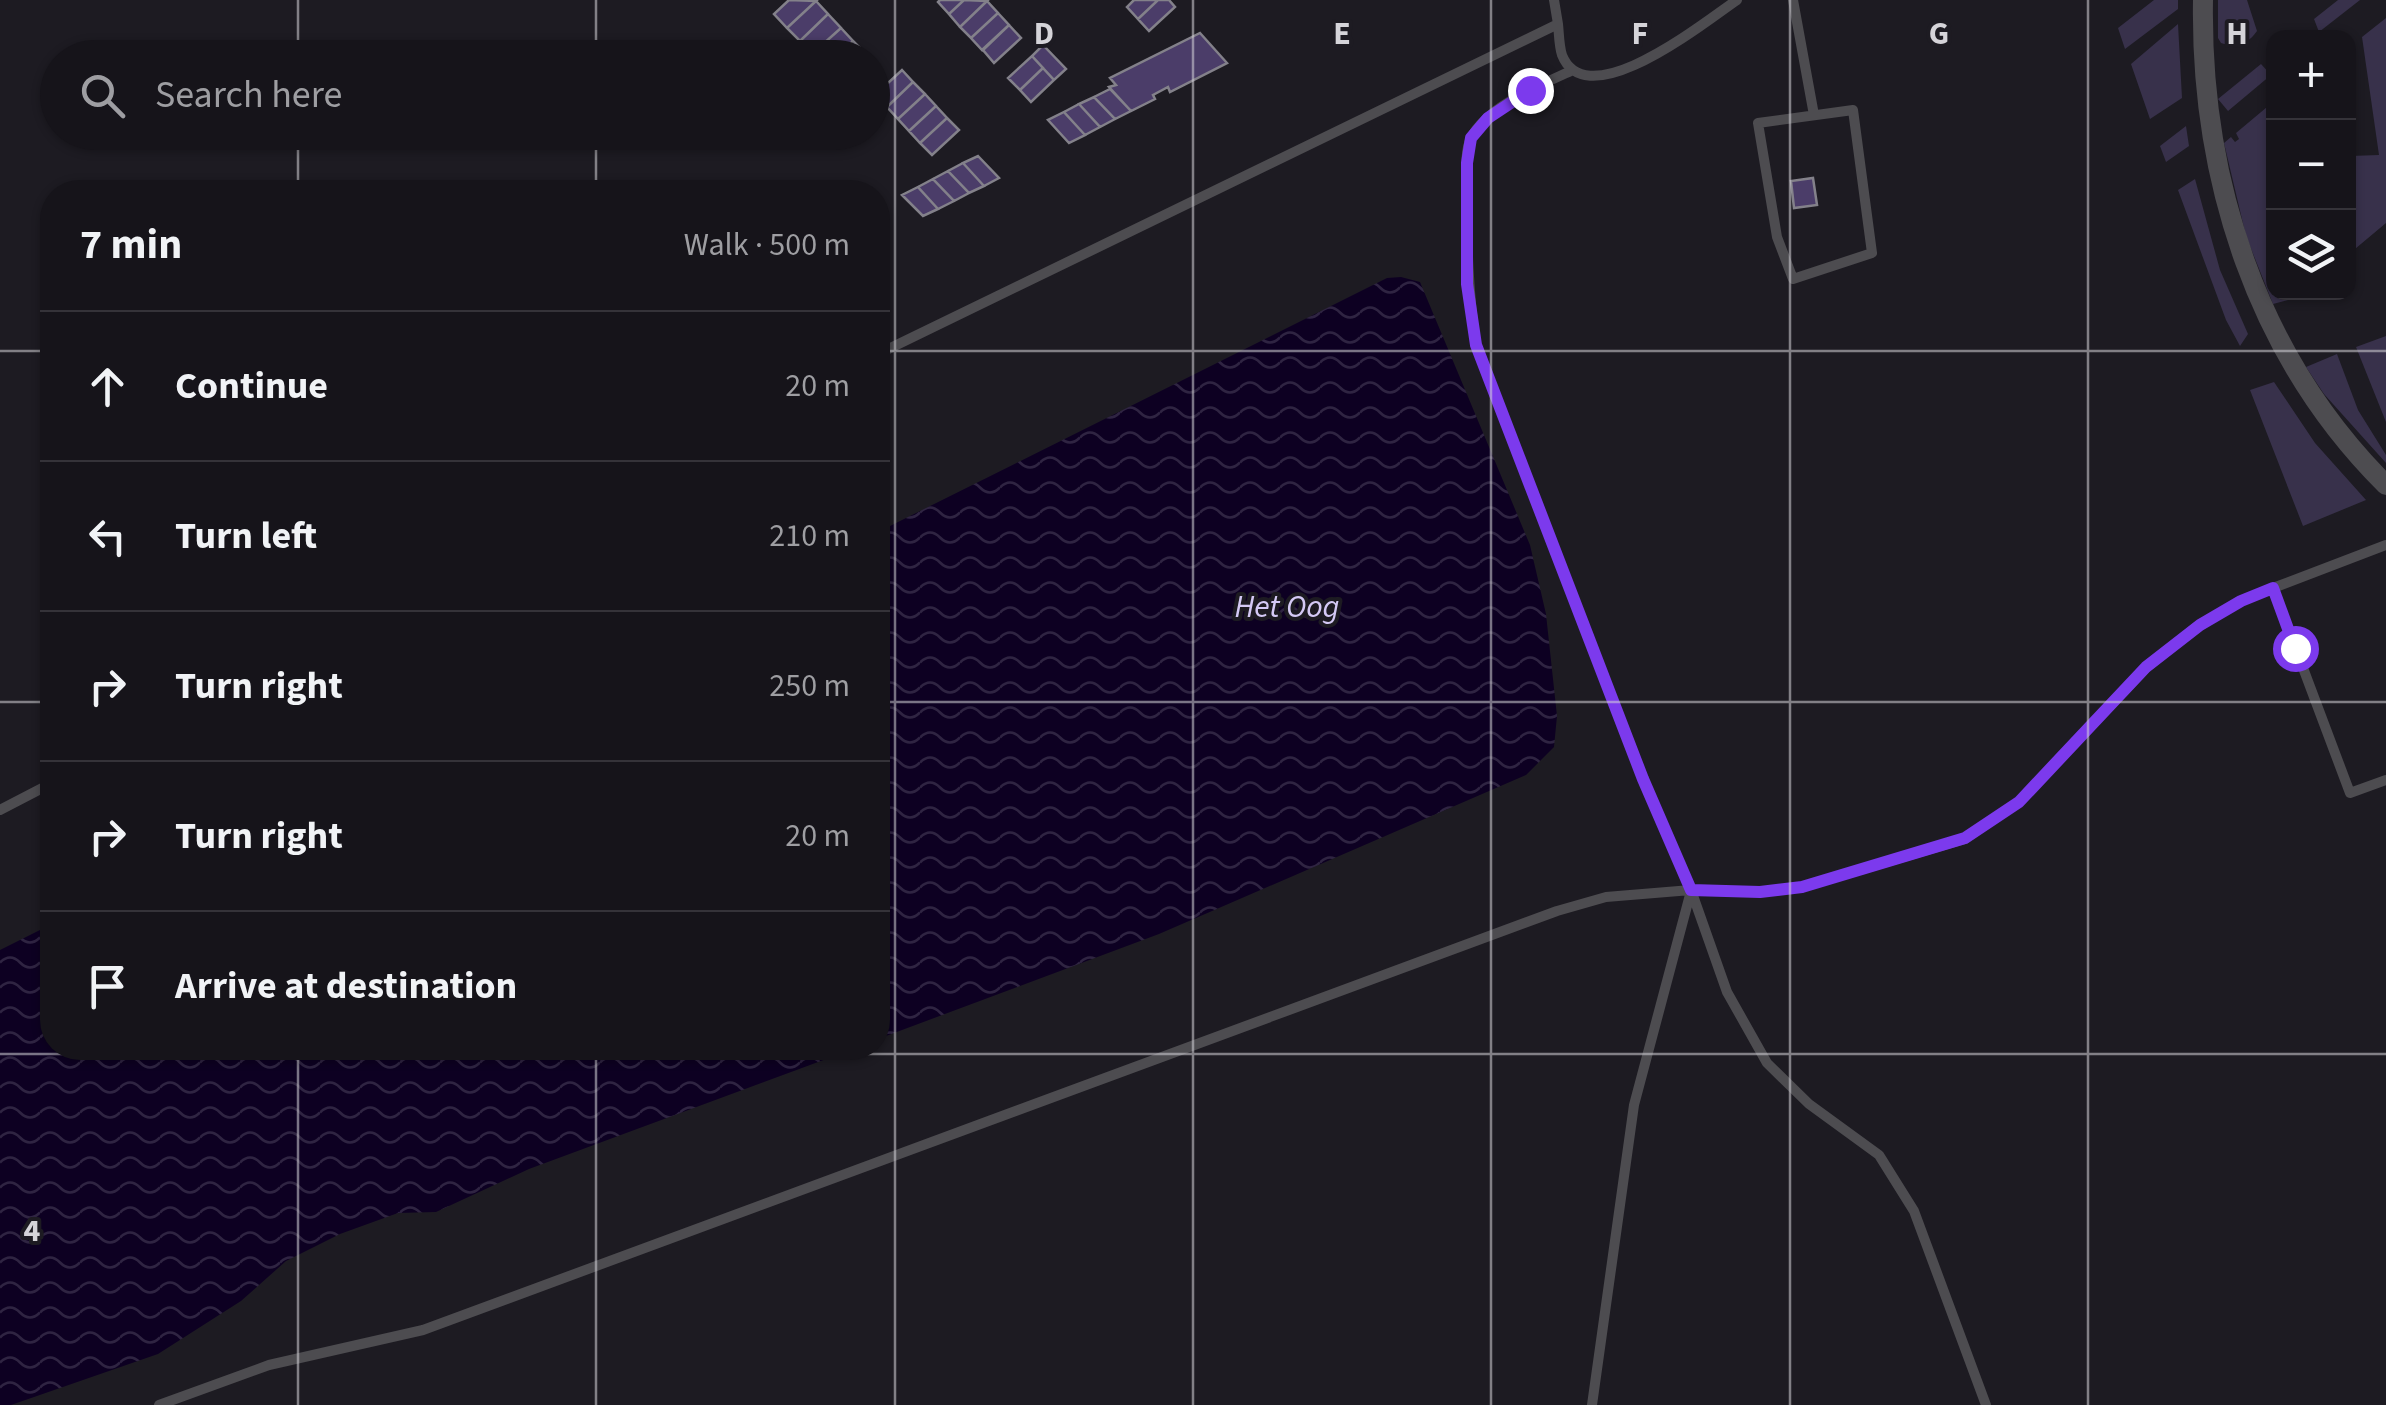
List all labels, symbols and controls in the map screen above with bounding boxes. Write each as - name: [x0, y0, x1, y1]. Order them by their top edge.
- text: D: [1034, 11, 1054, 57]
- text: E: [1333, 11, 1351, 57]
- text: F: [1632, 11, 1648, 57]
- text: G: [1929, 11, 1949, 57]
- text: H: [2226, 11, 2248, 57]
- map controls: [2266, 30, 2356, 300]
- button: +: [2266, 30, 2356, 120]
- search box: [40, 40, 890, 150]
- icon: search: [75, 68, 130, 123]
- text: Search here: [155, 68, 342, 122]
- route end: [1508, 68, 1554, 114]
- button: −: [2266, 120, 2356, 210]
- button: layers: [2266, 210, 2356, 300]
- text: 7 min: [80, 215, 182, 275]
- text: Walk · 500 m: [684, 222, 850, 268]
- icon: ahead: [80, 359, 135, 414]
- text: Continue: [175, 359, 328, 413]
- text: 20 m: [785, 363, 850, 409]
- icon: left: [80, 509, 135, 564]
- text: Turn left: [175, 509, 317, 563]
- text: 210 m: [769, 513, 850, 559]
- water label: Het Oog: [1234, 584, 1340, 630]
- route start: [2273, 626, 2319, 672]
- icon: right: [80, 659, 135, 714]
- text: Turn right: [175, 659, 343, 713]
- text: 250 m: [769, 663, 850, 709]
- icon: right: [80, 809, 135, 864]
- text: Turn right: [175, 809, 343, 863]
- text: 20 m: [785, 813, 850, 859]
- icon: arrive: [80, 959, 135, 1014]
- text: Arrive at destination: [175, 959, 517, 1013]
- text: 4: [24, 1208, 41, 1254]

